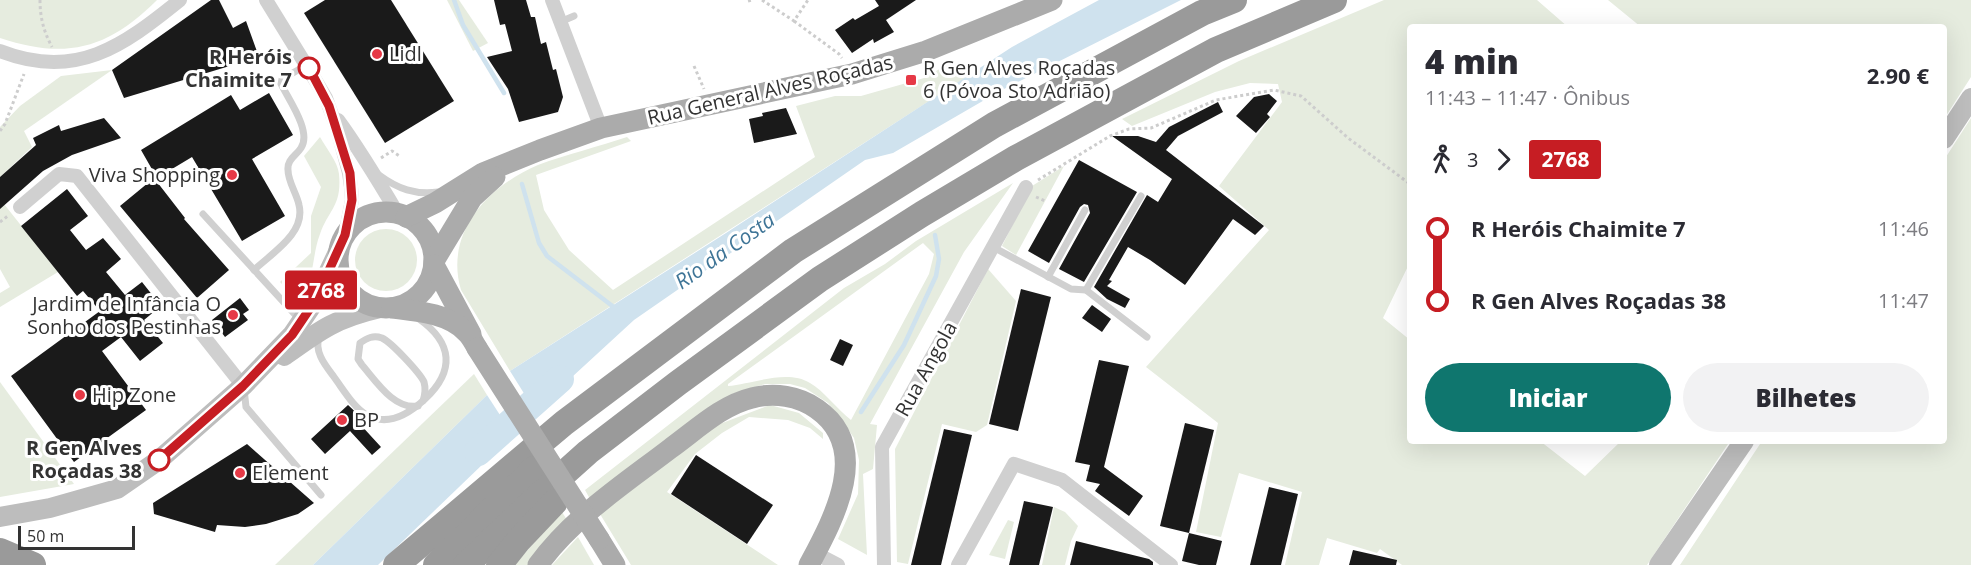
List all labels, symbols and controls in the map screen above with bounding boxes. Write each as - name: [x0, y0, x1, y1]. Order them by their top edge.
- text: 4 min: [1425, 39, 1519, 84]
- place label: Lidl: [389, 40, 422, 67]
- place label: R Heróis Chaimite 7: [185, 43, 292, 93]
- marker: Lidl: [370, 47, 384, 61]
- street label: Rua General Alves Roçadas: [644, 48, 895, 131]
- place label: R Gen Alves Roçadas 6 (Póvoa Sto Adrião): [923, 54, 1115, 104]
- marker: R Heróis Chaimite 7: [298, 57, 320, 79]
- text: 2.90 €: [1867, 60, 1929, 90]
- marker: R Gen Alves Roçadas 6 (Póvoa Sto Adrião): [904, 73, 918, 87]
- text: 11:43 – 11:47 · Ônibus: [1425, 84, 1630, 111]
- icon: walk: [1425, 143, 1458, 176]
- icon: forward: [1487, 143, 1520, 176]
- text: 2768: [1541, 145, 1589, 173]
- text: 3: [1467, 146, 1478, 173]
- place label: Viva Shopping: [89, 161, 220, 188]
- marker: Viva Shopping: [225, 168, 239, 182]
- water label: Rio da Costa: [669, 205, 780, 295]
- text: R Heróis Chaimite 7: [1471, 213, 1686, 243]
- text: 11:46: [1878, 215, 1929, 242]
- line badge: 2768: [279, 270, 363, 310]
- text: 2768: [297, 276, 345, 304]
- text: R Gen Alves Roçadas 38: [1471, 285, 1726, 315]
- text: 11:47: [1878, 287, 1929, 314]
- place label: Jardim de Infância O Sonho dos Pestinhas: [27, 290, 221, 340]
- marker: Jardim de Infância O Sonho dos Pestinhas: [226, 308, 240, 322]
- street label: Rua Angola: [888, 316, 963, 421]
- button: Iniciar: [1425, 363, 1671, 432]
- button: Bilhetes: [1683, 363, 1929, 432]
- place label: Hip Zone: [92, 381, 176, 408]
- marker: Hip Zone: [73, 388, 87, 402]
- place label: BP: [354, 406, 379, 433]
- marker: BP: [335, 413, 349, 427]
- place label: R Gen Alves Roçadas 38: [26, 434, 142, 484]
- marker: R Gen Alves Roçadas 38: [148, 449, 170, 471]
- place label: Element: [252, 459, 329, 486]
- marker: Element: [233, 466, 247, 480]
- scale bar: [18, 523, 135, 550]
- text: 50 m: [27, 525, 64, 547]

